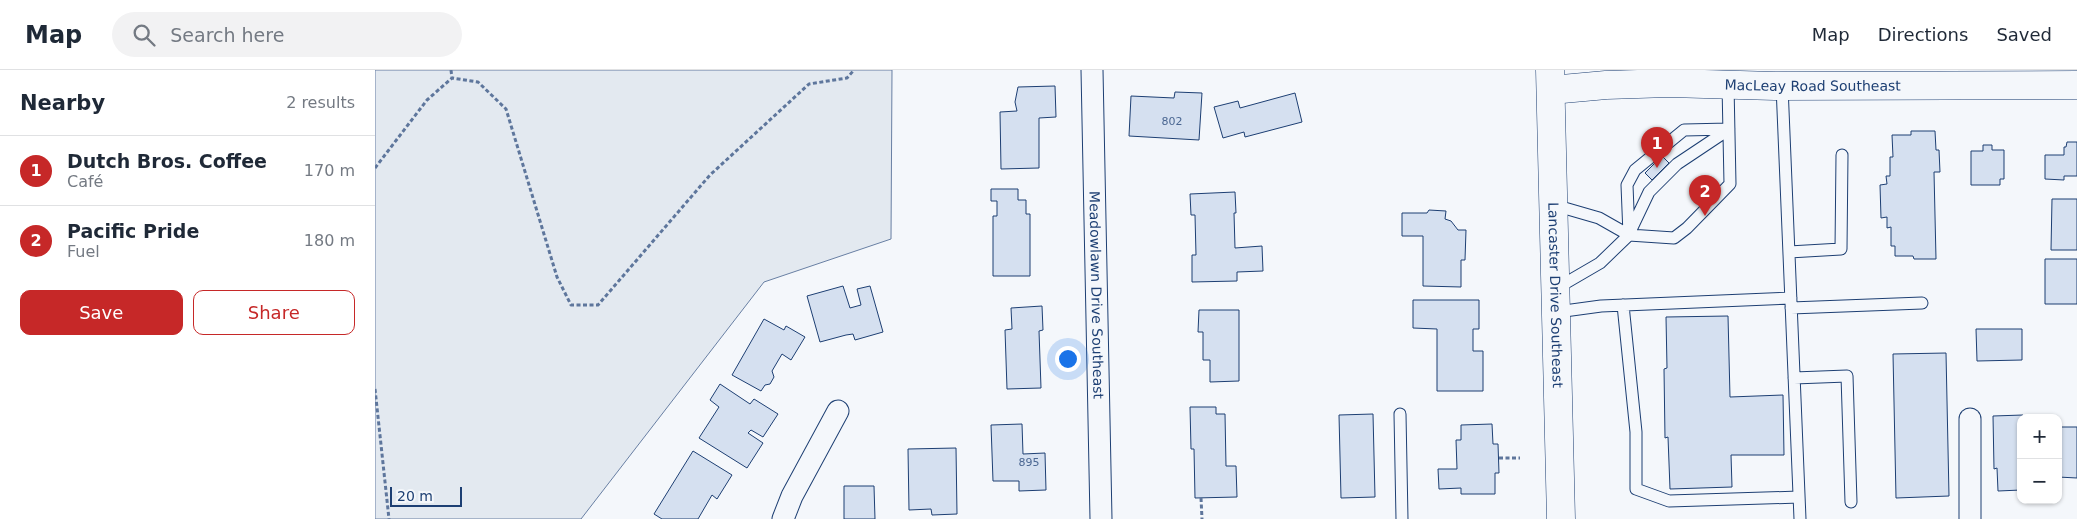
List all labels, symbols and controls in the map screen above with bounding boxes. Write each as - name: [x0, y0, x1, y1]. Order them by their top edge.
- search box: [112, 12, 462, 57]
- text: Map: [25, 21, 82, 49]
- icon: search: [130, 21, 158, 49]
- text: Search here: [170, 24, 284, 46]
- text: Map: [1812, 24, 1850, 45]
- text: Directions: [1878, 24, 1968, 45]
- text: Saved: [1996, 24, 2052, 45]
- street label: MacLeay Road Southeast: [1724, 77, 1901, 94]
- text: Nearby: [20, 91, 105, 115]
- text: 2 results: [286, 93, 355, 112]
- house number: 802: [1162, 115, 1183, 128]
- pin: 1: [1641, 127, 1673, 168]
- text: Dutch Bros. Coffee: [67, 150, 267, 172]
- text: 1: [30, 161, 42, 180]
- text: 170 m: [304, 161, 355, 180]
- text: Café: [67, 172, 103, 191]
- pin: 2: [1689, 175, 1721, 216]
- street label: Meadowlawn Drive Southeast: [1086, 191, 1107, 400]
- street label: Lancaster Drive Southeast: [1545, 202, 1566, 388]
- text: Pacific Pride: [67, 220, 199, 242]
- text: 2: [30, 231, 42, 250]
- text: 180 m: [304, 231, 355, 250]
- text: Fuel: [67, 242, 100, 261]
- button: Save: [20, 290, 183, 335]
- button: Share: [193, 290, 355, 335]
- your location: [1055, 346, 1081, 372]
- map controls: [2017, 414, 2062, 504]
- button: +: [2017, 414, 2062, 459]
- house number: 895: [1019, 456, 1040, 469]
- button: −: [2017, 459, 2062, 504]
- scale bar: [390, 484, 463, 507]
- text: 20 m: [397, 488, 433, 504]

